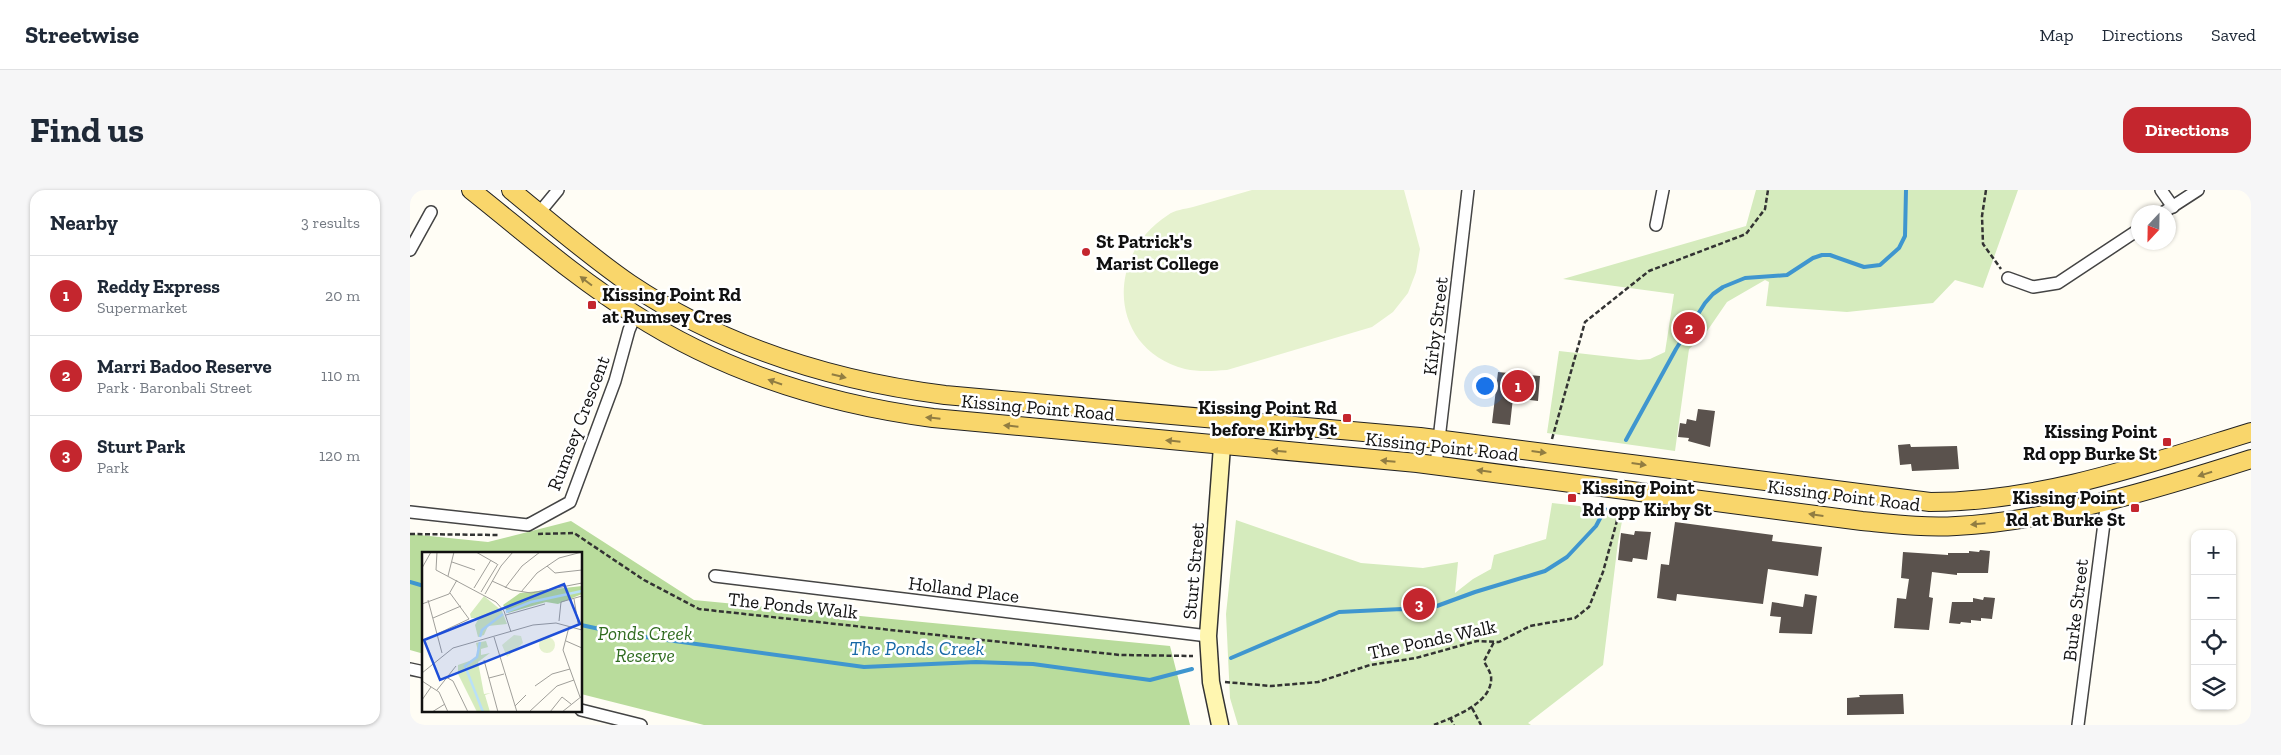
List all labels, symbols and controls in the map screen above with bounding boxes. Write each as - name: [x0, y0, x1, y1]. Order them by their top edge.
- text: Streetwise: [25, 20, 139, 49]
- text: Map: [2039, 24, 2074, 46]
- text: Directions: [2102, 24, 2183, 46]
- text: Saved: [2211, 24, 2256, 46]
- button: Directions: [2123, 107, 2251, 153]
- text: Find us: [30, 109, 144, 151]
- north arrow: [2131, 205, 2176, 250]
- text: Nearby: [50, 210, 118, 235]
- text: 3 results: [301, 213, 360, 232]
- place label: St Patrick's Marist College: [1096, 230, 1219, 275]
- marker: St Patrick's Marist College: [1080, 246, 1092, 258]
- text: Reddy Express: [97, 275, 220, 298]
- one-way arrow: [579, 276, 593, 286]
- street label: Kirby Street: [1418, 276, 1453, 377]
- place label: Kissing Point Rd at Rumsey Cres: [602, 283, 741, 328]
- text: 1: [63, 286, 69, 305]
- text: 20 m: [325, 286, 360, 305]
- text: Supermarket: [97, 298, 187, 317]
- marker: Kissing Point Rd at Rumsey Cres: [586, 299, 598, 311]
- pin: 2: [1673, 309, 1705, 347]
- street label: Rumsey Crescent: [542, 353, 615, 494]
- text: Marri Badoo Reserve: [97, 355, 272, 378]
- text: 2: [62, 366, 70, 385]
- text: 110 m: [321, 366, 360, 385]
- pin: 1: [1502, 367, 1534, 405]
- one-way arrow: [831, 372, 846, 380]
- your location: [1472, 373, 1498, 399]
- one-way arrow: [767, 377, 782, 385]
- text: Park · Baronbali Street: [97, 378, 252, 397]
- street label: Kissing Point Road: [960, 389, 1116, 426]
- place label: Kissing Point Rd before Kirby St: [1198, 396, 1337, 441]
- marker: Kissing Point Rd before Kirby St: [1341, 412, 1353, 424]
- one-way arrow: [924, 414, 940, 422]
- place label: Kissing Point Rd opp Burke St: [2023, 420, 2157, 465]
- one-way arrow: [1003, 421, 1019, 429]
- street label: Kissing Point Road: [1364, 427, 1520, 466]
- text: Sturt Park: [97, 435, 185, 458]
- marker: Kissing Point Rd opp Burke St: [2161, 436, 2173, 448]
- one-way arrow: [1165, 437, 1181, 445]
- text: 3: [62, 446, 70, 465]
- text: 120 m: [319, 446, 360, 465]
- one-way arrow: [1270, 447, 1286, 455]
- one-way arrow: [1532, 448, 1548, 456]
- one-way arrow: [1380, 456, 1396, 464]
- text: Park: [97, 458, 129, 477]
- one-way arrow: [1631, 461, 1647, 469]
- one-way arrow: [1476, 467, 1492, 475]
- one-way arrow: [2197, 470, 2212, 478]
- street label: Kissing Point Road: [1766, 475, 1922, 516]
- place label: Kissing Point Rd opp Kirby St: [1582, 476, 1712, 521]
- place label: Kissing Point Rd at Burke St: [2005, 486, 2125, 531]
- marker: Kissing Point Rd opp Kirby St: [1566, 492, 1578, 504]
- marker: Kissing Point Rd at Burke St: [2129, 502, 2141, 514]
- one-way arrow: [1808, 510, 1824, 518]
- one-way arrow: [1970, 520, 1986, 528]
- street label: Sturt Street: [1178, 522, 1209, 620]
- map controls: [2191, 530, 2236, 710]
- button: +: [2191, 530, 2236, 575]
- inset map: [422, 552, 582, 712]
- street label: Burke Street: [2058, 558, 2093, 663]
- street label: Holland Place: [907, 571, 1021, 608]
- button: −: [2191, 575, 2236, 620]
- pin: 3: [1403, 585, 1435, 623]
- street label: The Ponds Walk: [727, 587, 859, 624]
- street label: The Ponds Walk: [1366, 615, 1498, 664]
- button: locate: [2191, 620, 2236, 665]
- park label: Ponds Creek Reserve: [598, 622, 692, 667]
- water label: The Ponds Creek: [849, 636, 985, 660]
- button: layers: [2191, 665, 2236, 710]

